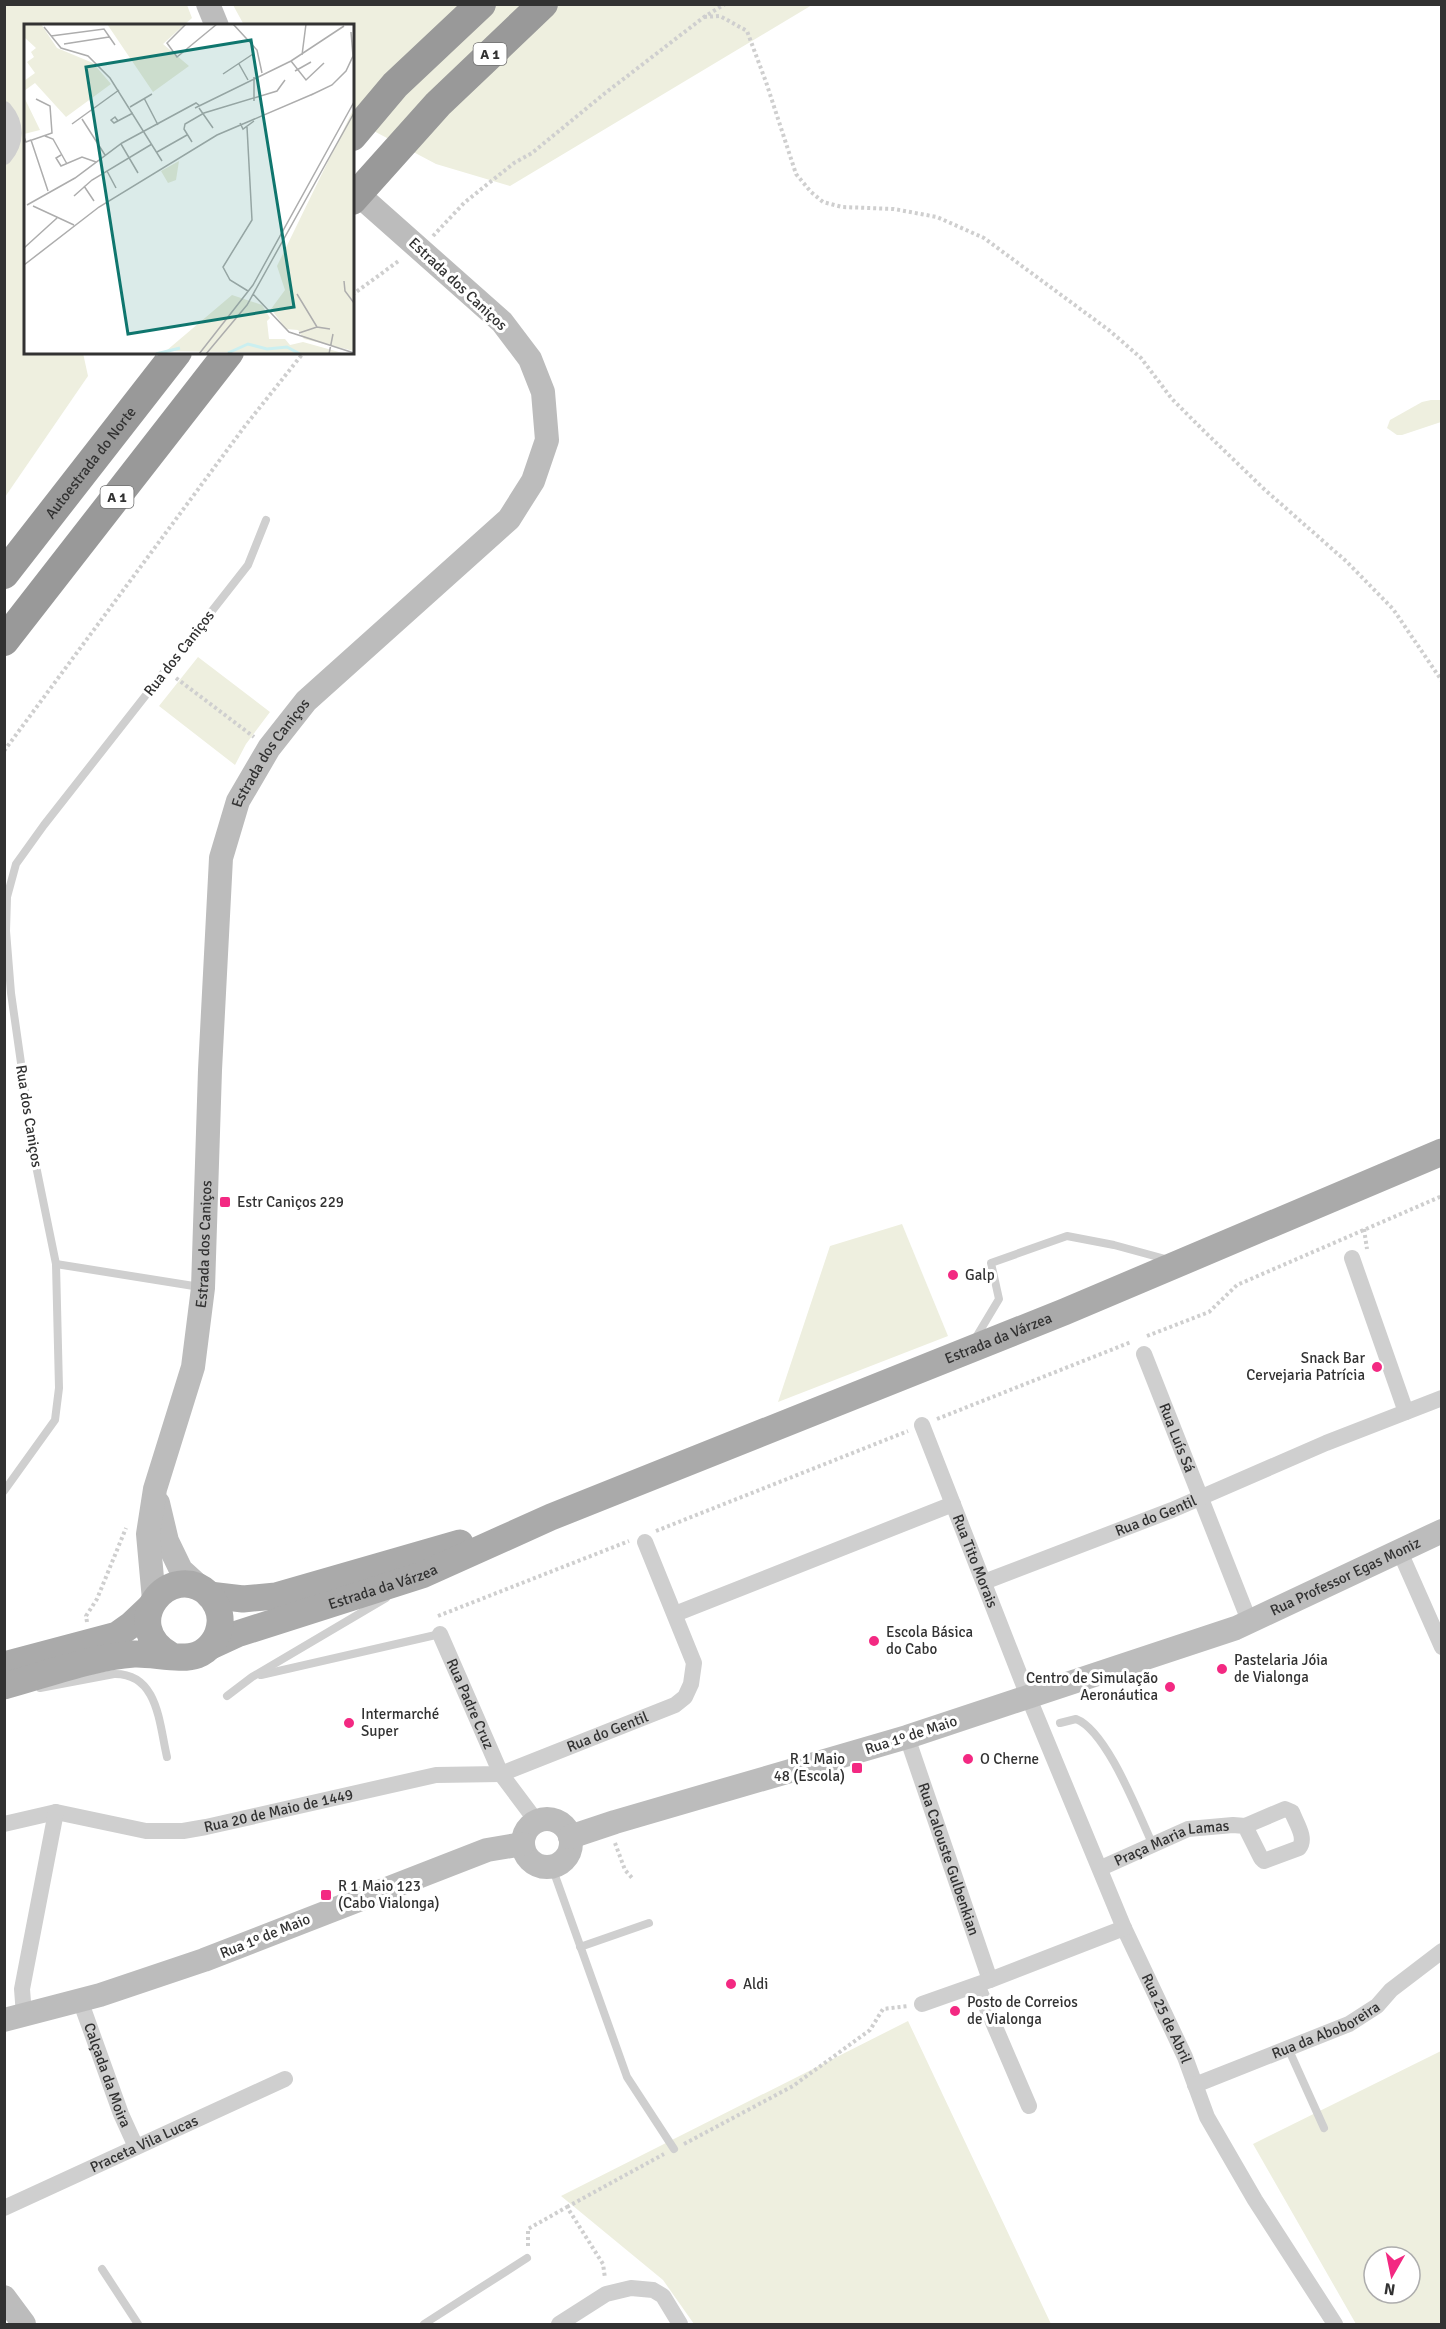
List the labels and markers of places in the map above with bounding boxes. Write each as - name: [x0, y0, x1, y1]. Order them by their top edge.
- place label: Estr Caniços 229: [237, 1193, 344, 1211]
- marker: Estr Caniços 229: [218, 1195, 232, 1209]
- place label: Galp: [965, 1266, 995, 1284]
- marker: Galp: [946, 1268, 960, 1282]
- place label: Snack Bar Cervejaria Patrícia: [1246, 1349, 1365, 1384]
- marker: Snack Bar Cervejaria Patrícia: [1370, 1360, 1384, 1374]
- place label: Escola Básica do Cabo: [886, 1623, 973, 1658]
- marker: Escola Básica do Cabo: [867, 1634, 881, 1648]
- place label: Pastelaria Jóia de Vialonga: [1234, 1651, 1328, 1686]
- marker: Pastelaria Jóia de Vialonga: [1215, 1662, 1229, 1676]
- place label: Centro de Simulação Aeronáutica: [1026, 1669, 1158, 1704]
- marker: Centro de Simulação Aeronáutica: [1163, 1680, 1177, 1694]
- place label: Intermarché Super: [361, 1705, 439, 1740]
- marker: Intermarché Super: [342, 1716, 356, 1730]
- place label: R 1 Maio 48 (Escola): [774, 1750, 845, 1785]
- place label: O Cherne: [980, 1750, 1039, 1768]
- marker: O Cherne: [961, 1752, 975, 1766]
- marker: R 1 Maio 48 (Escola): [850, 1761, 864, 1775]
- place label: R 1 Maio 123 (Cabo Vialonga): [338, 1877, 440, 1912]
- marker: R 1 Maio 123 (Cabo Vialonga): [319, 1888, 333, 1902]
- place label: Aldi: [743, 1975, 768, 1993]
- marker: Aldi: [724, 1977, 738, 1991]
- place label: Posto de Correios de Vialonga: [967, 1993, 1078, 2028]
- marker: Posto de Correios de Vialonga: [948, 2004, 962, 2018]

